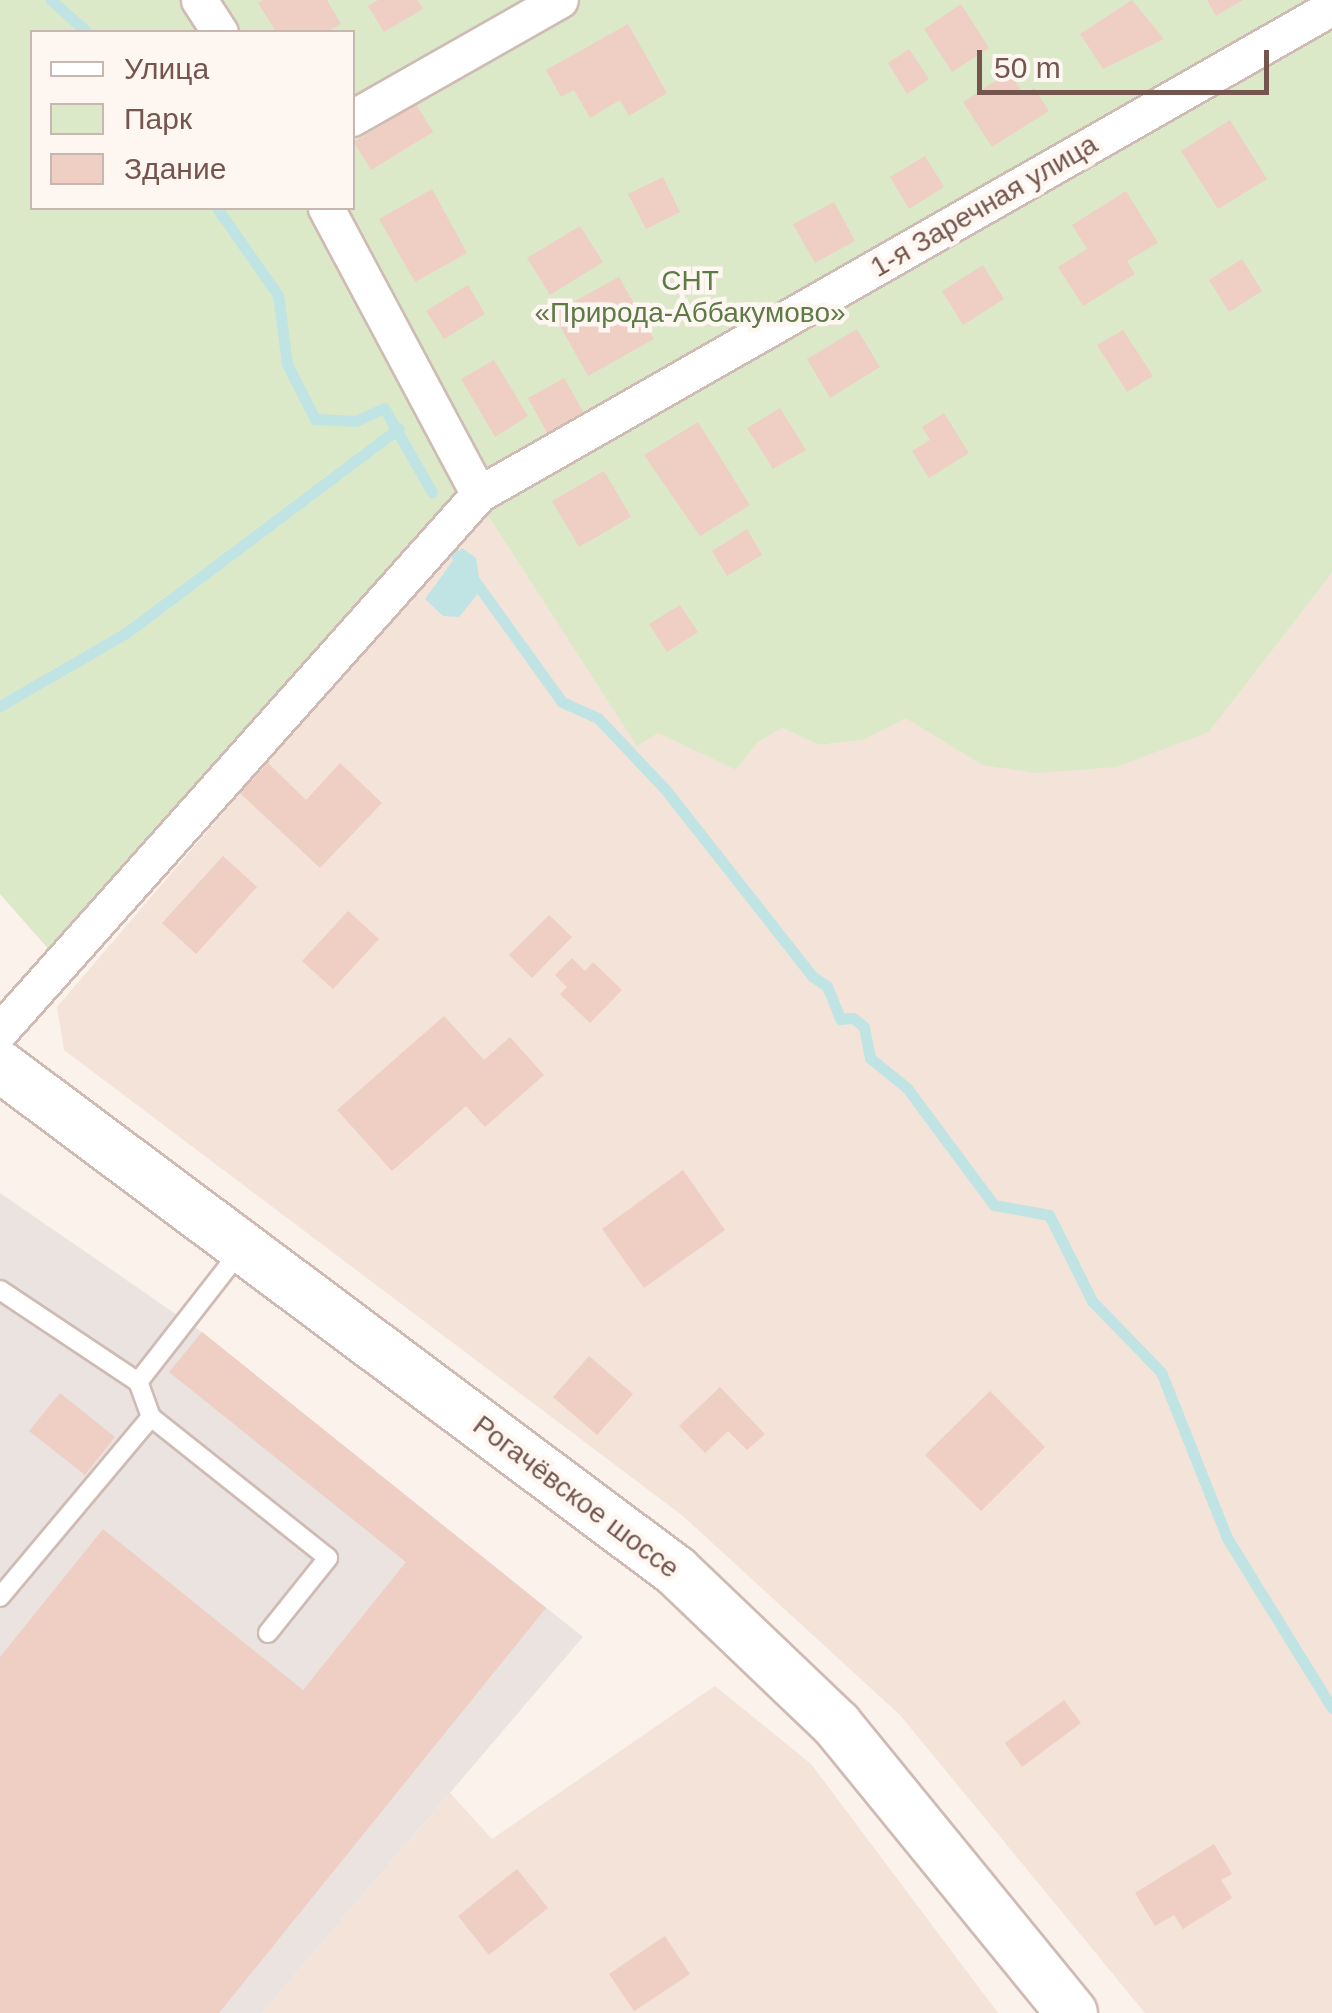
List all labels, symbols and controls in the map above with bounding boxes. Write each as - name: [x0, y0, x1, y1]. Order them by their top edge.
- legend: [30, 30, 355, 210]
- scale bar: [982, 30, 1274, 92]
- text: 50 m: [994, 51, 1061, 84]
- text: Улица: [124, 52, 209, 85]
- text: Парк: [124, 102, 192, 135]
- street label: 1-я Заречная улица: [865, 127, 1103, 285]
- text: Здание: [124, 152, 226, 185]
- park label: СНТ «Природа-Аббакумово»: [534, 264, 846, 330]
- street label: Рогачёвское шоссе: [466, 1409, 686, 1585]

